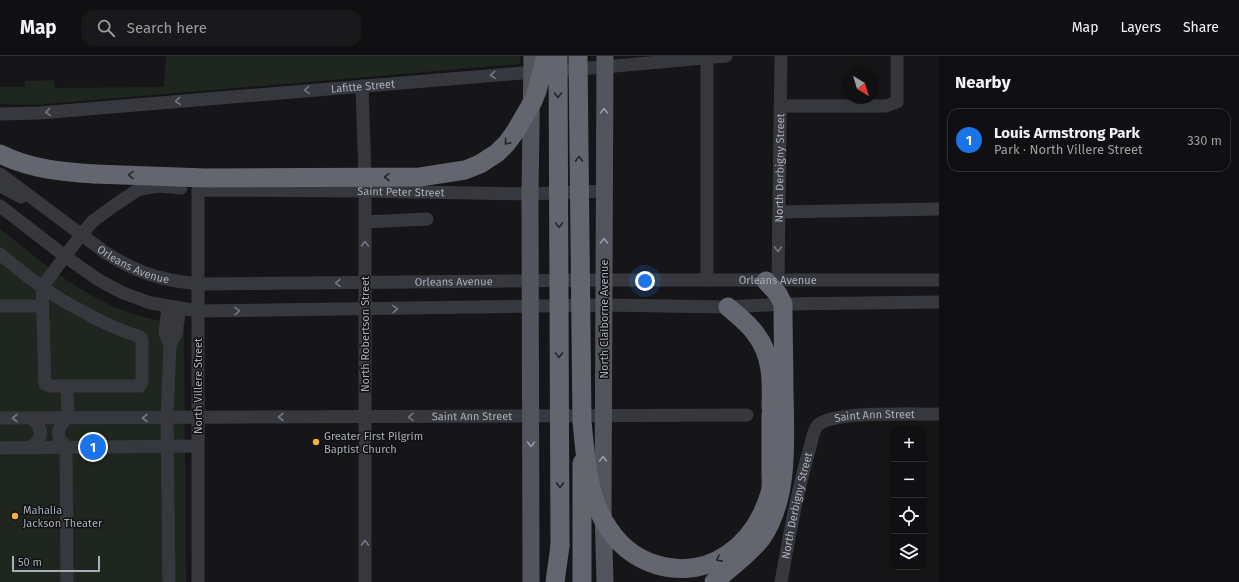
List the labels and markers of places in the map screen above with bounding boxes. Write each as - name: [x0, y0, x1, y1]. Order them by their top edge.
- place label: Greater First Pilgrim Baptist Church: [324, 430, 423, 456]
- pin: 1: [80, 432, 106, 462]
- marker: Greater First Pilgrim Baptist Church: [311, 437, 321, 447]
- place label: Mahalia Jackson Theater: [23, 504, 103, 530]
- marker: Mahalia Jackson Theater: [10, 511, 20, 521]

